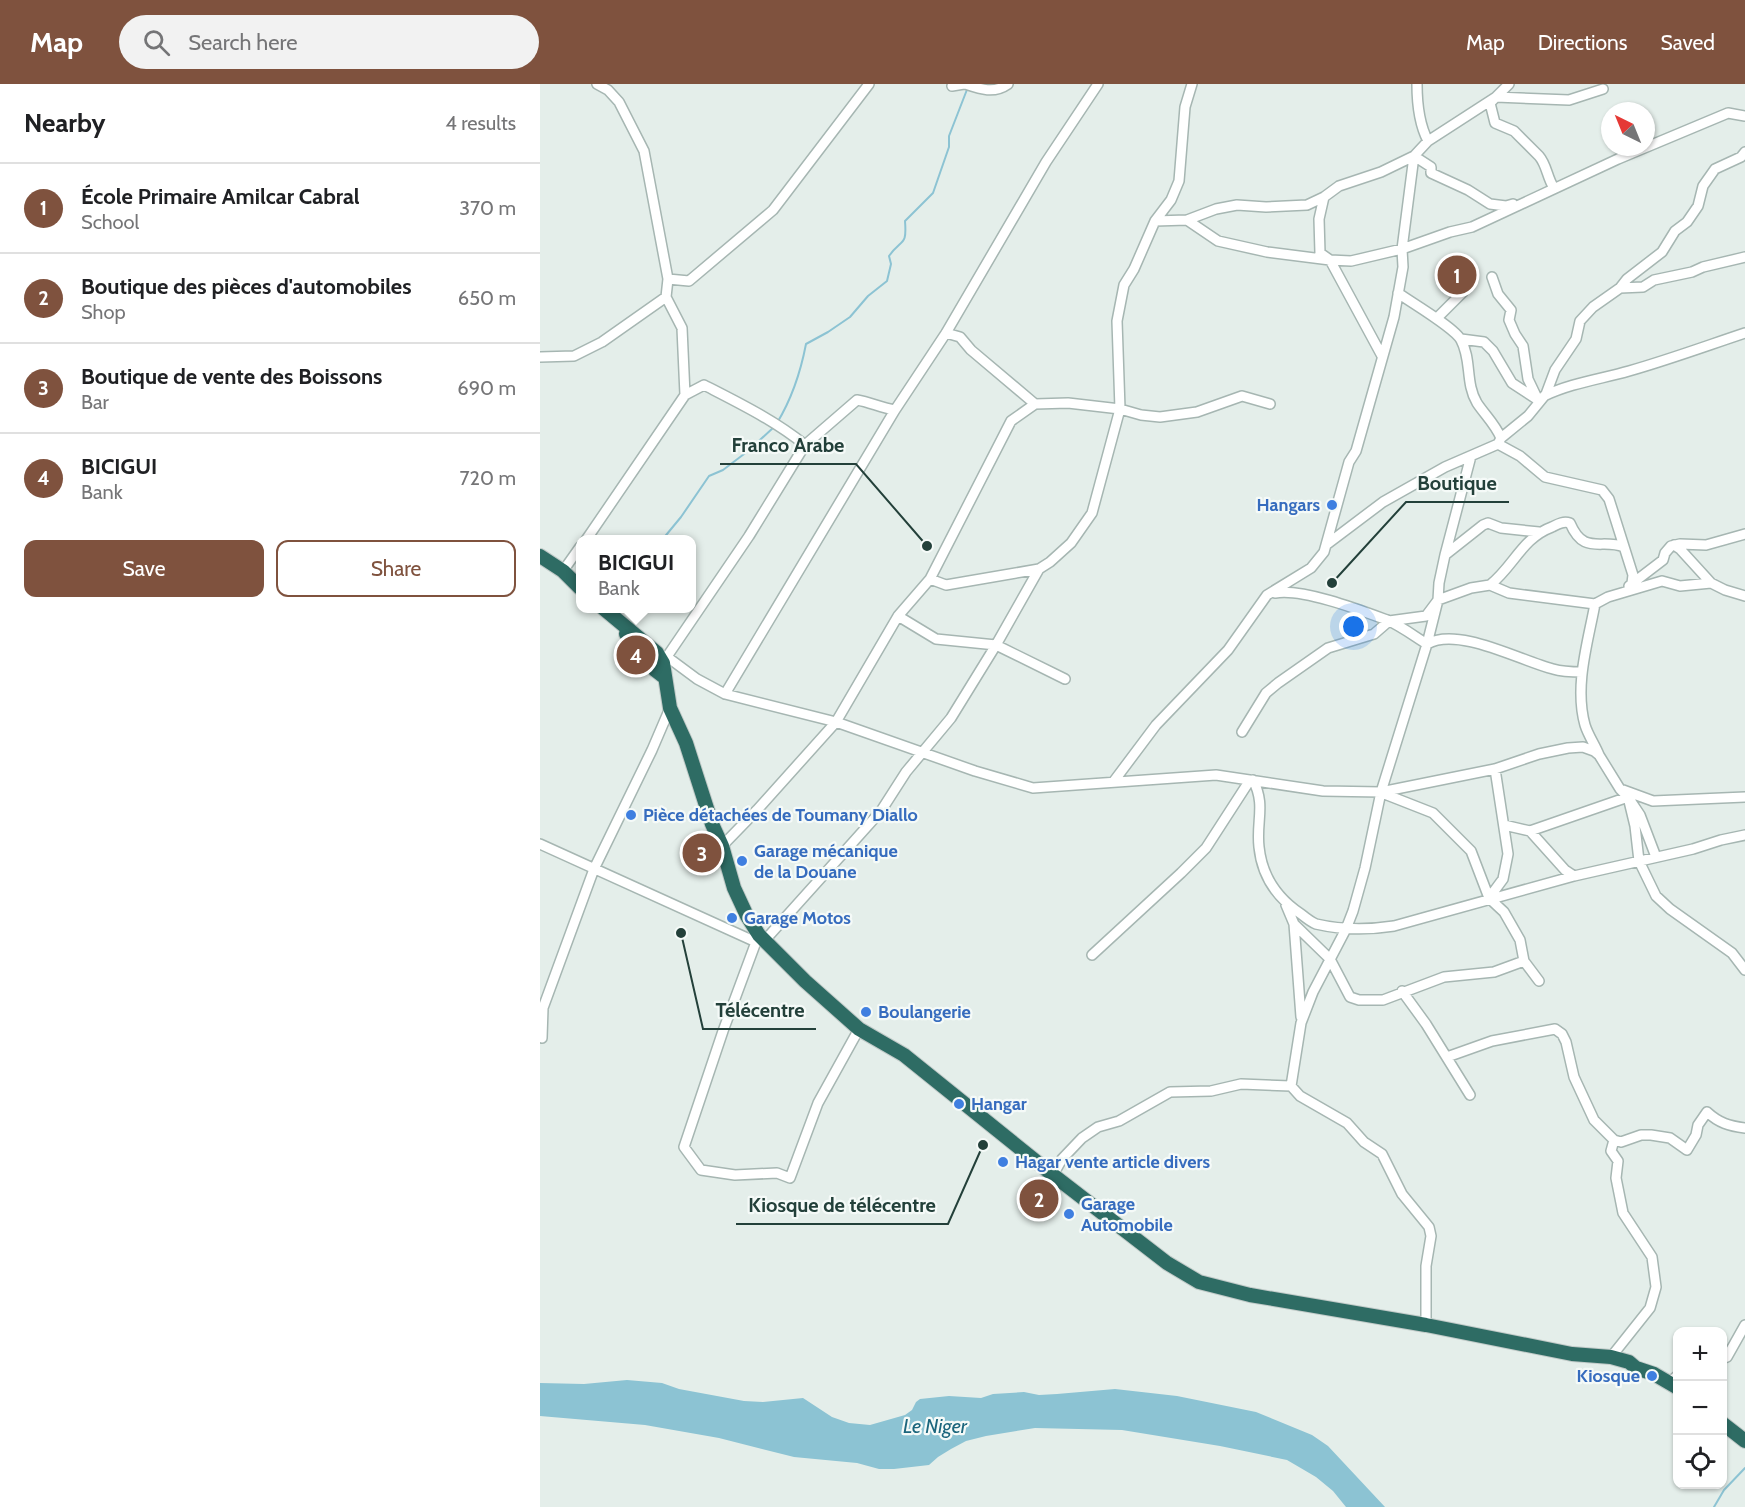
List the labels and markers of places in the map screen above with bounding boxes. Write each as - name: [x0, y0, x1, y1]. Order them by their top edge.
- pin: 1: [1438, 252, 1476, 297]
- callout: Franco Arabe: [720, 426, 856, 464]
- callout: Boutique: [1406, 464, 1509, 502]
- place label: Hangars: [1257, 494, 1320, 516]
- marker: Hangars: [1325, 498, 1339, 512]
- pin: 4: [616, 632, 656, 678]
- place label: Pièce détachées de Toumany Diallo: [643, 804, 918, 826]
- marker: Pièce détachées de Toumany Diallo: [624, 808, 638, 822]
- pin: 3: [682, 830, 722, 876]
- place label: Garage mécanique de la Douane: [754, 840, 898, 883]
- marker: Garage mécanique de la Douane: [735, 854, 749, 868]
- place label: Garage Motos: [744, 907, 851, 929]
- marker: Garage Motos: [725, 911, 739, 925]
- callout: Télécentre: [703, 991, 816, 1029]
- place label: Boulangerie: [878, 1001, 971, 1023]
- marker: Boulangerie: [859, 1005, 873, 1019]
- place label: Hangar: [971, 1093, 1027, 1115]
- marker: Hangar: [952, 1097, 966, 1111]
- place label: Hagar vente article divers: [1015, 1151, 1210, 1173]
- marker: Hagar vente article divers: [996, 1155, 1010, 1169]
- pin: 2: [1020, 1176, 1058, 1222]
- callout: Kiosque de télécentre: [736, 1186, 948, 1224]
- place label: Garage Automobile: [1081, 1193, 1173, 1236]
- marker: Garage Automobile: [1062, 1207, 1076, 1221]
- place label: Kiosque: [1577, 1365, 1640, 1387]
- marker: Kiosque: [1645, 1369, 1659, 1383]

